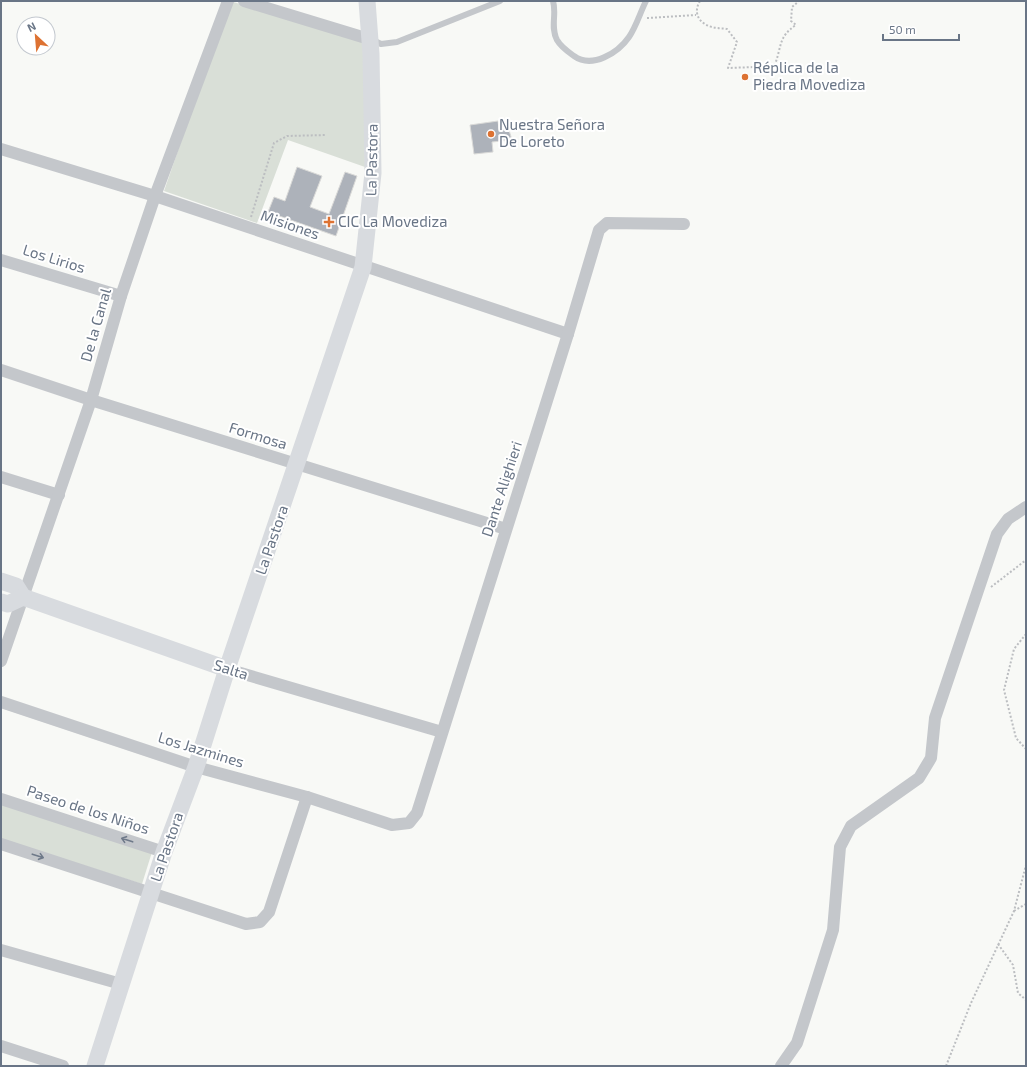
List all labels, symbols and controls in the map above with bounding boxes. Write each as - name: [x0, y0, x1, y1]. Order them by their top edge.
- north arrow: [16, 16, 56, 56]
- scale bar: [883, 16, 959, 42]
- text: N: [25, 19, 38, 34]
- text: 50 m: [889, 22, 916, 36]
- place label: Réplica de la Piedra Movediza: [753, 58, 866, 93]
- marker: Réplica de la Piedra Movediza: [740, 72, 750, 82]
- place label: Nuestra Señora De Loreto: [499, 115, 605, 150]
- street label: La Pastora: [361, 124, 381, 196]
- marker: Nuestra Señora De Loreto: [486, 129, 496, 139]
- street label: Misiones: [258, 206, 322, 243]
- place label: CIC La Movediza: [338, 212, 447, 230]
- marker: CIC La Movediza: [323, 216, 335, 228]
- street label: Los Lirios: [21, 240, 88, 276]
- street label: De la Canal: [76, 285, 114, 364]
- street label: Formosa: [227, 418, 290, 452]
- street label: Dante Alighieri: [477, 438, 525, 539]
- street label: La Pastora: [251, 503, 291, 577]
- street label: Salta: [212, 655, 251, 683]
- street label: Los Jazmines: [156, 727, 247, 771]
- street label: Paseo de los Niños: [25, 781, 152, 837]
- street label: La Pastora: [146, 810, 186, 884]
- one-way arrow: [122, 835, 134, 843]
- one-way arrow: [32, 853, 45, 860]

